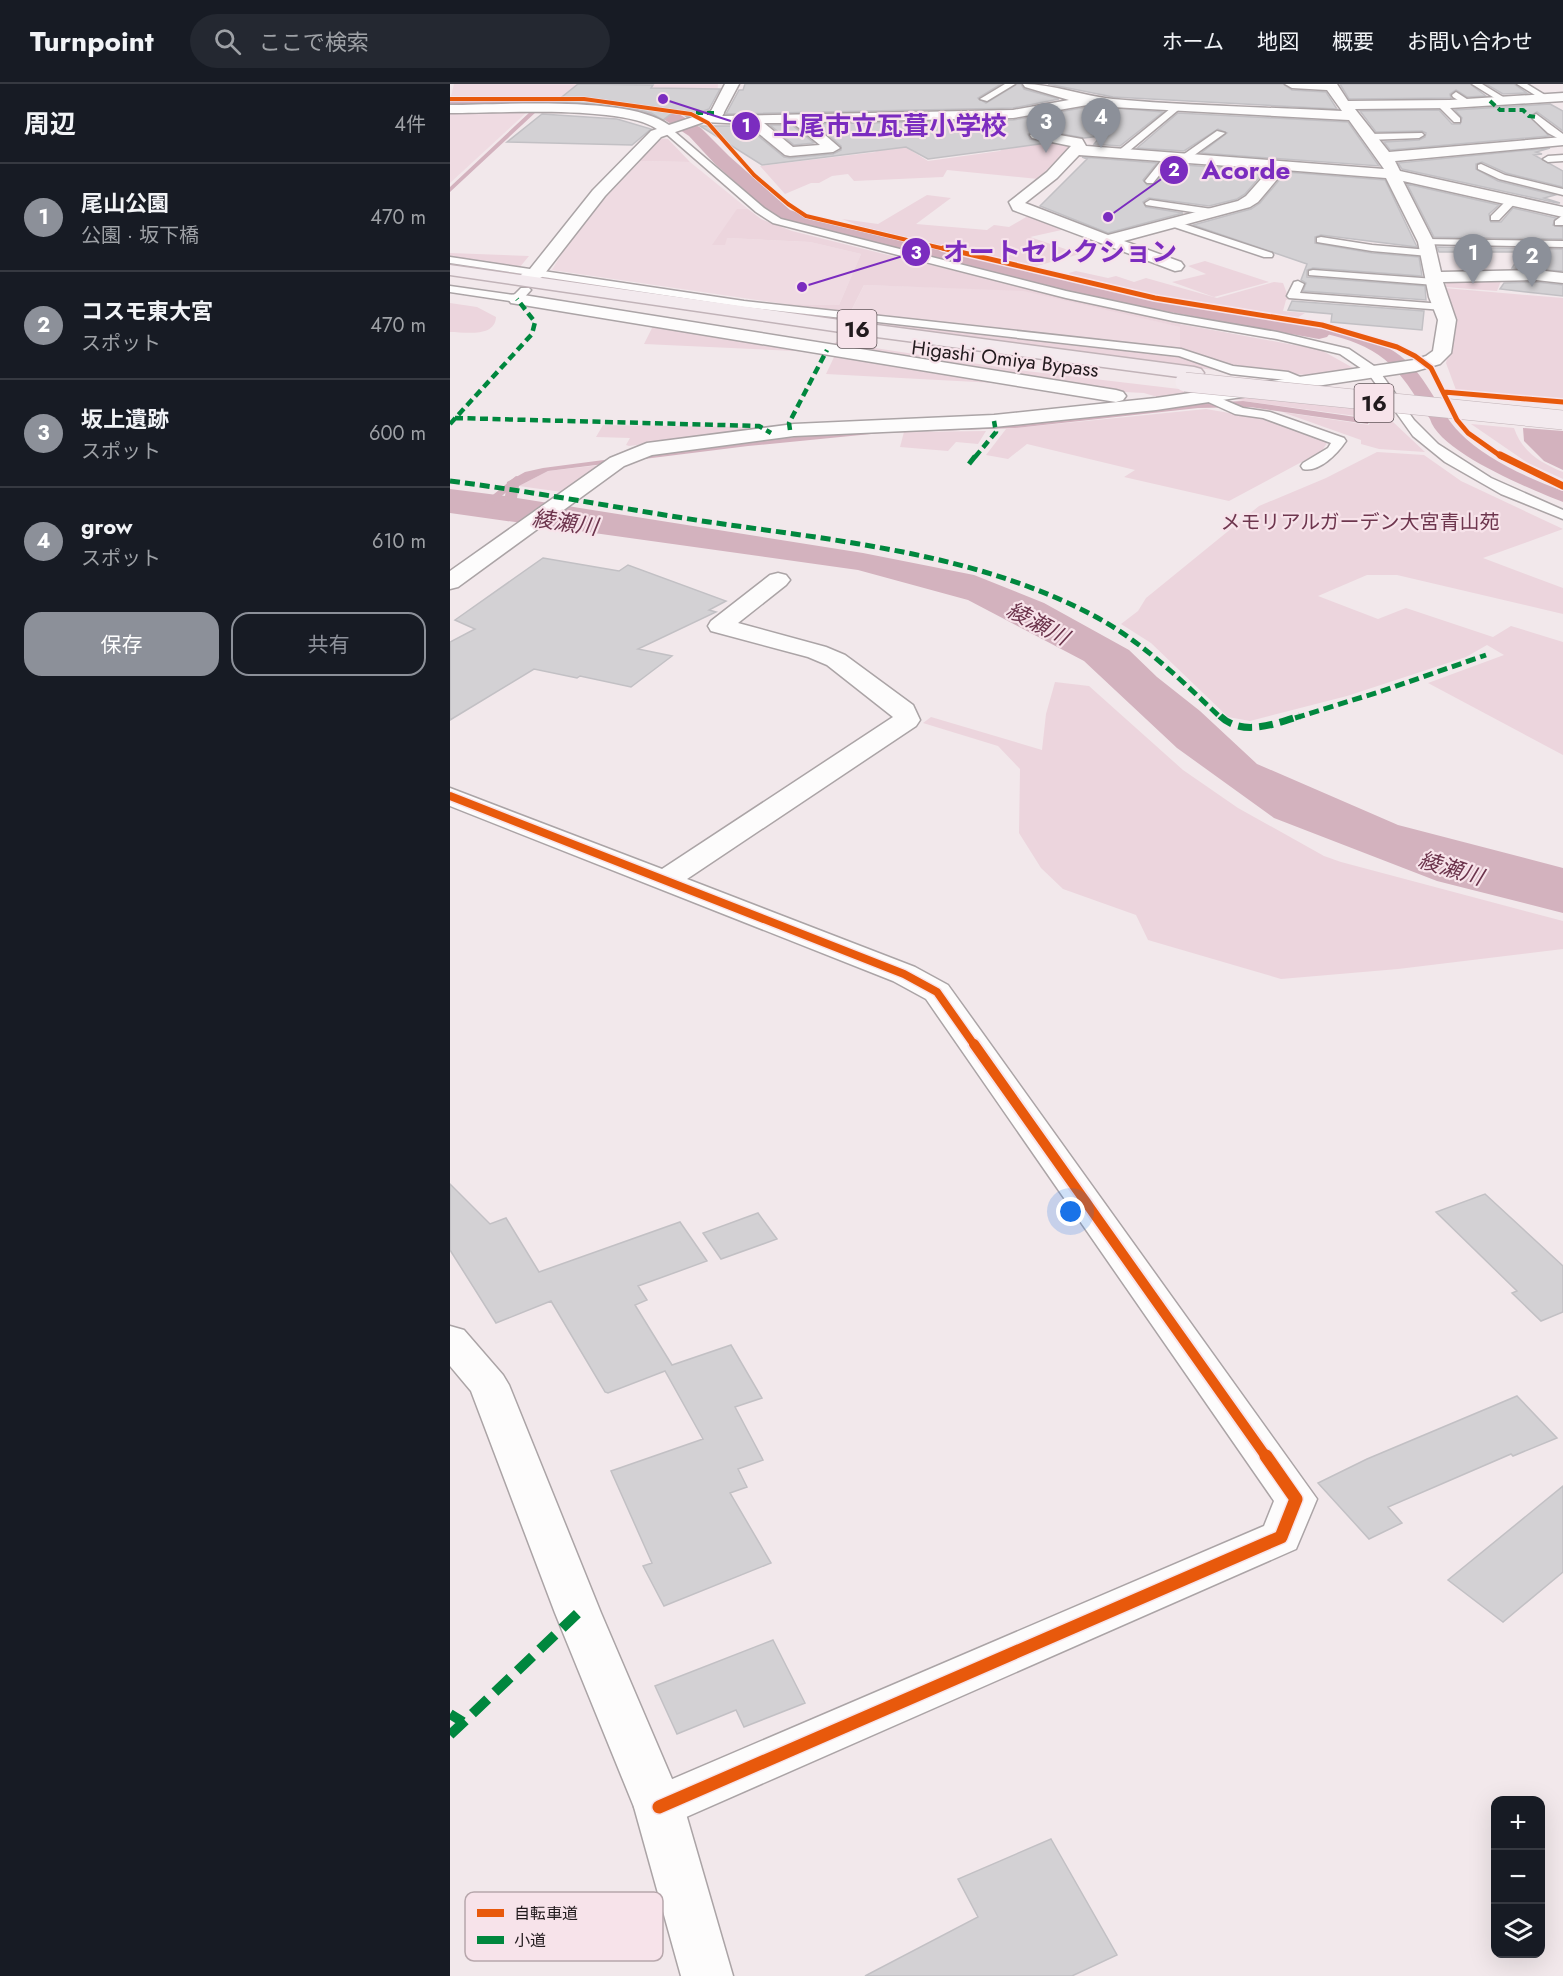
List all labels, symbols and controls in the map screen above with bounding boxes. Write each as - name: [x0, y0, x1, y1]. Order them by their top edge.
- search box: [190, 14, 610, 68]
- text: Turnpoint: [30, 21, 154, 62]
- icon: search: [211, 25, 244, 58]
- text: ここで検索: [259, 26, 369, 58]
- text: ホーム: [1162, 27, 1224, 57]
- text: 地図: [1257, 27, 1299, 57]
- text: 概要: [1332, 27, 1374, 57]
- text: お問い合わせ: [1407, 27, 1533, 57]
- pin: 4: [1082, 98, 1120, 148]
- callout: 上尾市立瓦葺小学校: [731, 104, 1019, 148]
- pin: 3: [1026, 104, 1066, 153]
- text: 周辺: [24, 105, 76, 143]
- text: 上尾市立瓦葺小学校: [773, 107, 1007, 145]
- text: 4件: [394, 110, 426, 139]
- text: 1: [741, 113, 751, 139]
- callout: Acorde: [1159, 148, 1302, 192]
- text: Acorde: [1201, 151, 1291, 189]
- text: 2: [1168, 157, 1180, 183]
- text: 尾山公園: [81, 187, 169, 219]
- text: 1: [38, 203, 49, 232]
- text: 470 m: [370, 203, 426, 232]
- text: 公園 · 坂下橋: [81, 221, 199, 250]
- callout: オートセレクション: [901, 230, 1189, 274]
- text: オートセレクション: [943, 233, 1177, 271]
- pin: 1: [1454, 234, 1492, 284]
- pin: 2: [1512, 238, 1552, 287]
- text: 3: [910, 240, 922, 266]
- text: コスモ東大宮: [81, 295, 213, 327]
- road number: 16: [838, 310, 876, 348]
- text: 2: [37, 311, 50, 340]
- text: 470 m: [370, 311, 426, 340]
- text: スポット: [81, 329, 161, 358]
- street label: Higashi Omiya Bypass: [910, 333, 1100, 385]
- road number: 16: [1354, 384, 1394, 422]
- text: 坂上遺跡: [81, 403, 169, 435]
- text: 3: [37, 419, 50, 448]
- text: 600 m: [369, 419, 426, 448]
- text: スポット: [81, 437, 161, 466]
- water label: 綾瀬川: [530, 502, 602, 543]
- park label: メモリアルガーデン大宮青山苑: [1220, 508, 1500, 537]
- text: grow: [81, 510, 133, 542]
- text: 4: [37, 527, 50, 556]
- text: 610 m: [372, 527, 426, 556]
- text: スポット: [81, 544, 161, 573]
- water label: 綾瀬川: [1001, 593, 1076, 654]
- button: 保存: [24, 612, 219, 676]
- button: 共有: [231, 612, 426, 676]
- water label: 綾瀬川: [1415, 843, 1489, 894]
- your location: [1056, 1197, 1085, 1226]
- map controls: [1491, 1796, 1545, 1958]
- button: +: [1491, 1796, 1545, 1850]
- button: −: [1491, 1850, 1545, 1904]
- legend: [465, 1892, 663, 1961]
- text: 自転車道: [514, 1902, 578, 1925]
- button: layers: [1491, 1904, 1545, 1958]
- text: 小道: [514, 1929, 546, 1952]

